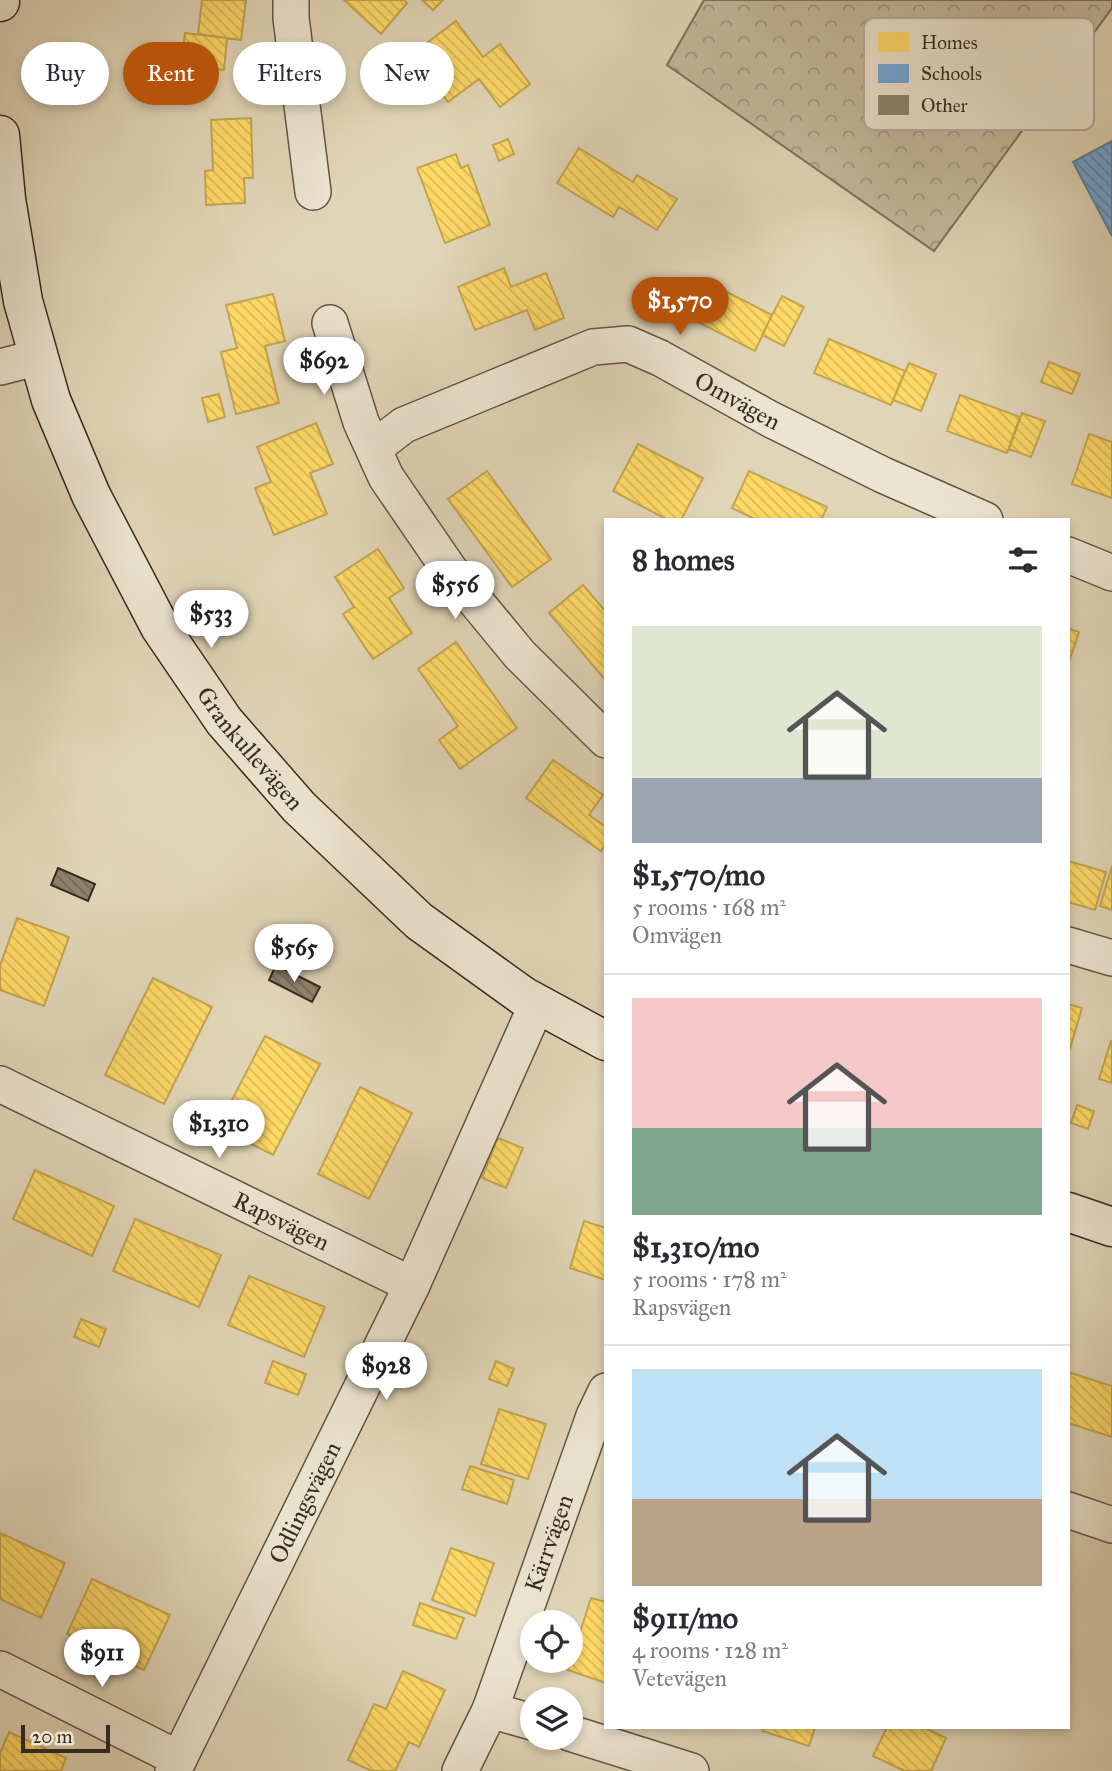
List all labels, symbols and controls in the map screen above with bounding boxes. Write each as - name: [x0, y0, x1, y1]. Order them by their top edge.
- legend: [864, 18, 1094, 130]
- text: Homes: [921, 31, 978, 54]
- chip: Buy: [21, 42, 109, 105]
- chip: Rent: [123, 42, 219, 105]
- chip: Filters: [233, 42, 346, 105]
- chip: New: [360, 42, 454, 105]
- text: Schools: [921, 62, 982, 85]
- text: Other: [921, 94, 969, 117]
- pin: $1,570: [623, 278, 737, 337]
- text: $1,570: [648, 286, 712, 314]
- pin: $692: [283, 338, 365, 397]
- text: $692: [299, 346, 349, 374]
- street label: Omvägen: [689, 365, 785, 437]
- icon: filters: [1004, 541, 1042, 579]
- text: 8 homes: [632, 542, 735, 578]
- pin: $556: [414, 562, 496, 621]
- text: $556: [432, 570, 478, 598]
- pin: $533: [170, 590, 252, 650]
- text: $533: [190, 599, 232, 627]
- icon: home: [774, 672, 900, 798]
- street label: Grankullevägen: [190, 681, 310, 817]
- text: $1,570/mo: [632, 857, 765, 893]
- text: 5 rooms · 168 m²: [632, 893, 786, 921]
- text: Omvägen: [632, 921, 722, 949]
- pin: $565: [253, 925, 335, 984]
- text: $565: [271, 933, 317, 961]
- icon: home: [774, 1044, 900, 1170]
- pin: $1,310: [162, 1100, 276, 1160]
- text: $1,310: [189, 1109, 249, 1137]
- street label: Rapsvägen: [228, 1185, 334, 1257]
- text: $1,310/mo: [632, 1229, 759, 1265]
- text: 5 rooms · 178 m²: [632, 1265, 787, 1293]
- text: Rapsvägen: [632, 1293, 731, 1321]
- pin: $928: [345, 1342, 427, 1402]
- text: $928: [361, 1351, 411, 1379]
- icon: home: [774, 1415, 900, 1541]
- street label: Odlingsvägen: [262, 1437, 348, 1569]
- street label: Kärrvägen: [518, 1490, 580, 1596]
- text: $911/mo: [632, 1600, 738, 1636]
- map controls: [520, 1610, 583, 1750]
- button: locate: [520, 1610, 583, 1673]
- pin: $911: [61, 1630, 143, 1689]
- text: 4 rooms · 128 m²: [632, 1636, 788, 1664]
- text: $911: [80, 1638, 124, 1666]
- text: Vetevägen: [632, 1664, 727, 1692]
- button: layers: [520, 1687, 583, 1750]
- scale bar: [21, 1722, 110, 1754]
- text: 20 m: [32, 1725, 73, 1748]

